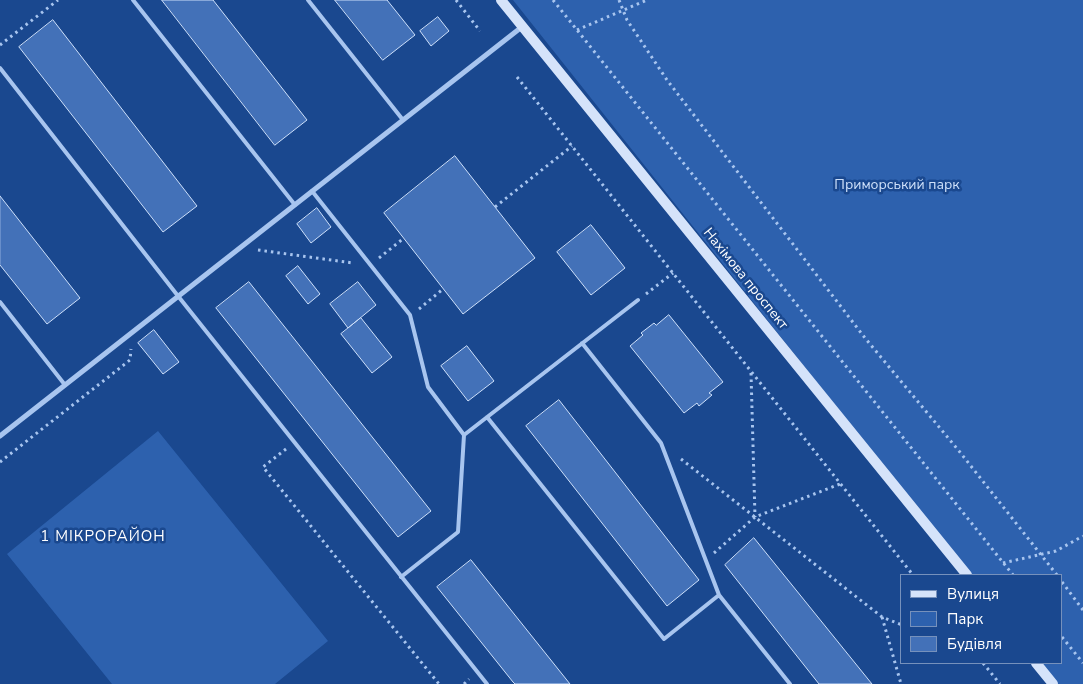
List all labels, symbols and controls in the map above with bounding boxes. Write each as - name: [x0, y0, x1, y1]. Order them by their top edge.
- park label: Приморський парк: [834, 178, 960, 194]
- street label: Нахімова проспект: [699, 225, 791, 333]
- district label: 1 МІКРОРАЙОН: [39, 528, 167, 546]
- legend: [900, 574, 1063, 664]
- text: Вулиця: [947, 584, 999, 604]
- text: Парк: [947, 609, 983, 629]
- text: Будівля: [947, 634, 1002, 654]

